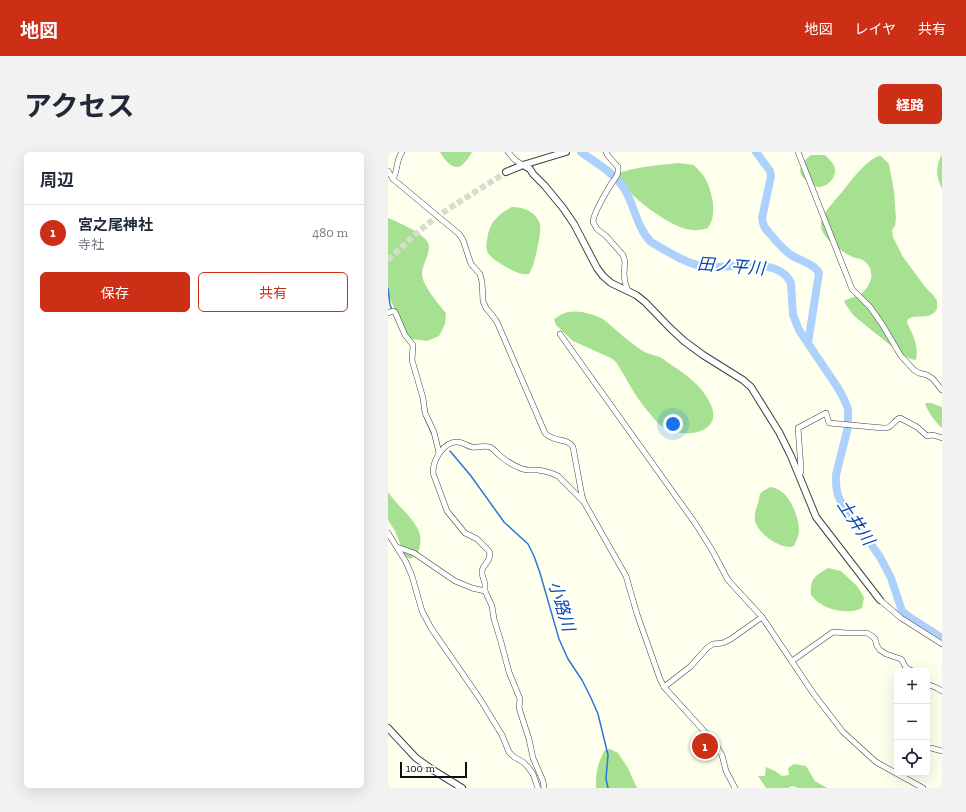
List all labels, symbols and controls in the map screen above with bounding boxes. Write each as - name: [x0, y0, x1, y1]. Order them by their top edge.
- text: 地図: [20, 19, 58, 42]
- text: 地図: [804, 21, 832, 38]
- text: レイヤ: [854, 21, 896, 38]
- text: 共有: [918, 21, 946, 38]
- button: 経路: [878, 84, 942, 124]
- text: アクセス: [24, 90, 135, 123]
- text: 周辺: [40, 170, 74, 190]
- text: 宮之尾神社: [78, 216, 153, 234]
- text: 1: [50, 225, 56, 240]
- text: 480 m: [312, 225, 348, 240]
- text: 寺社: [78, 237, 104, 252]
- water label: 田ノ平川: [696, 254, 768, 278]
- button: 保存: [40, 272, 190, 312]
- button: 共有: [198, 272, 348, 312]
- your location: [663, 414, 683, 434]
- water label: 土井川: [833, 495, 880, 550]
- water label: 小路川: [545, 579, 580, 635]
- map controls: [894, 668, 930, 776]
- button: +: [894, 668, 930, 704]
- button: −: [894, 704, 930, 740]
- pin: 1: [692, 731, 718, 761]
- button: locate: [894, 740, 930, 776]
- scale bar: [400, 760, 467, 779]
- text: 100 m: [406, 762, 435, 775]

